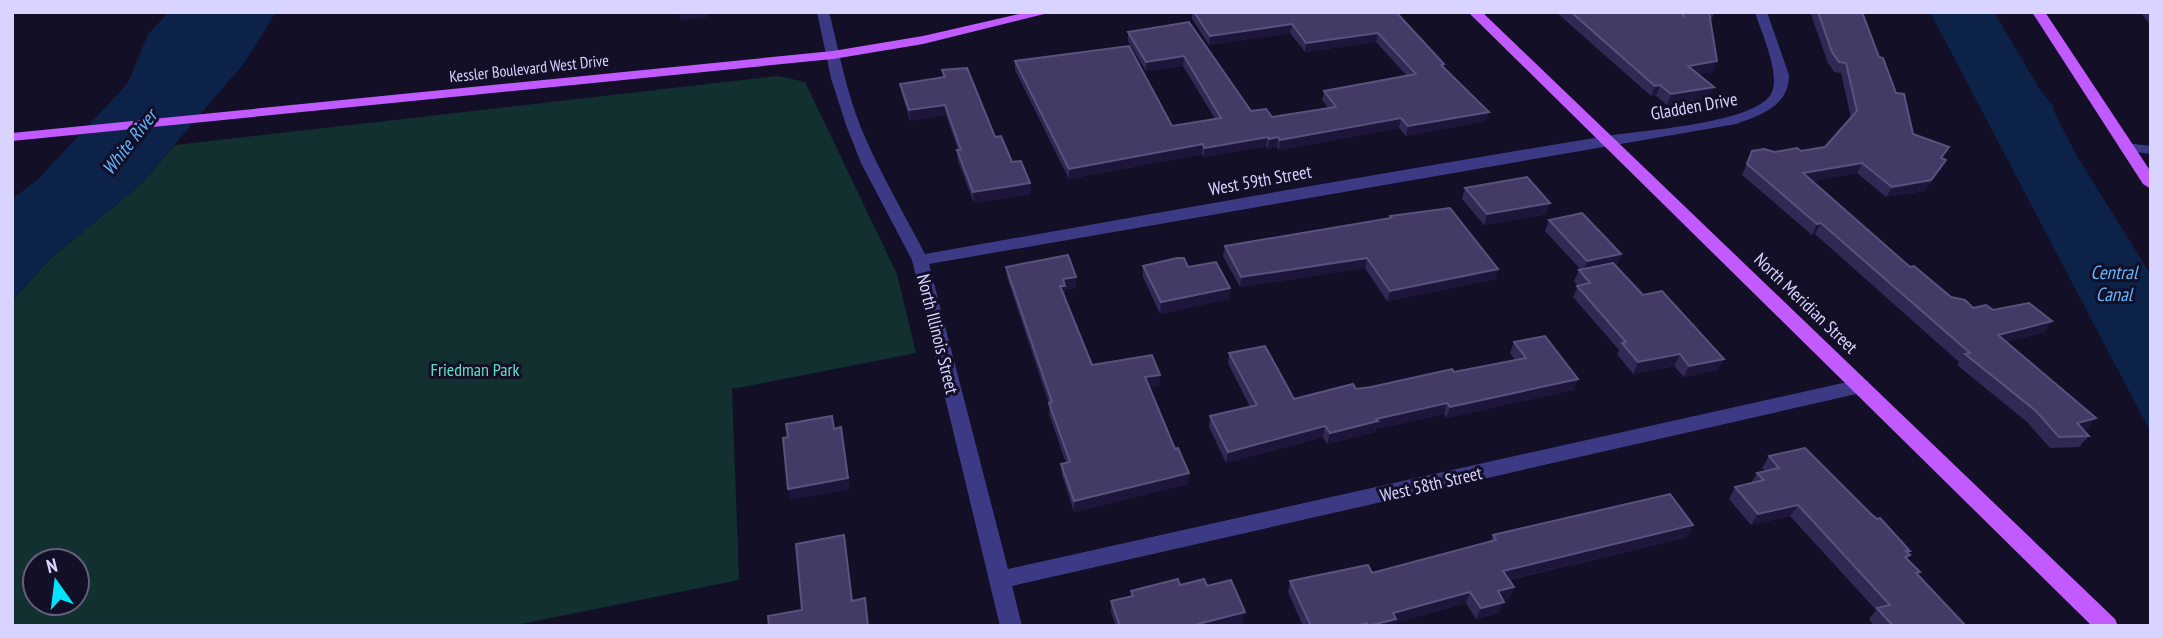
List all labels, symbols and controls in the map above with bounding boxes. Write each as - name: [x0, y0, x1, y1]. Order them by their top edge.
- street label: Kessler Boulevard West Drive: [448, 50, 610, 86]
- street label: Gladden Drive: [1649, 87, 1739, 125]
- water label: White River: [96, 103, 164, 179]
- street label: West 59th Street: [1207, 160, 1313, 200]
- street label: North Meridian Street: [1749, 248, 1863, 358]
- water label: Central Canal: [2091, 260, 2139, 306]
- street label: North Illinois Street: [912, 272, 964, 396]
- park label: Friedman Park: [431, 358, 519, 381]
- street label: West 58th Street: [1378, 461, 1484, 507]
- north arrow: [21, 547, 91, 617]
- text: N: [44, 553, 60, 578]

